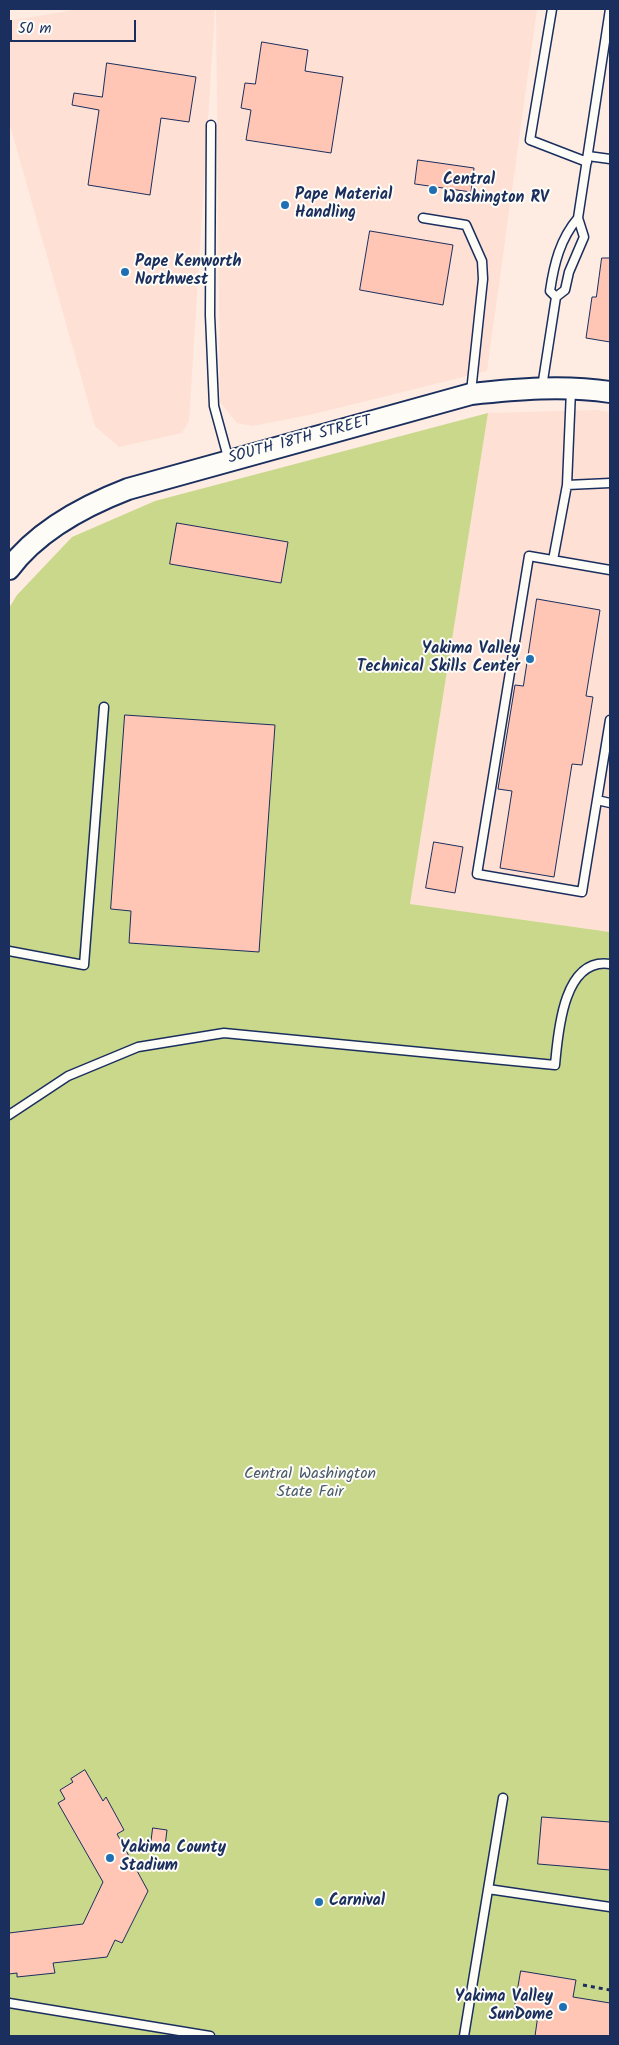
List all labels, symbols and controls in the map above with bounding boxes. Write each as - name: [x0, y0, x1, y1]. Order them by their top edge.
- scale bar: [12, 10, 139, 42]
- text: 50 m: [18, 17, 52, 41]
- place label: Central Washington RV: [443, 171, 549, 209]
- marker: Central Washington RV: [427, 184, 439, 196]
- place label: Pape Material Handling: [295, 186, 392, 224]
- marker: Pape Material Handling: [279, 199, 291, 211]
- place label: Pape Kenworth Northwest: [135, 253, 241, 291]
- marker: Pape Kenworth Northwest: [119, 266, 131, 278]
- street label: SOUTH 18TH STREET: [226, 413, 374, 469]
- place label: Yakima Valley Technical Skills Center: [357, 640, 520, 678]
- marker: Yakima Valley Technical Skills Center: [524, 653, 536, 665]
- park label: Central Washington State Fair: [244, 1465, 376, 1503]
- place label: Yakima County Stadium: [120, 1839, 226, 1877]
- marker: Yakima County Stadium: [104, 1852, 116, 1864]
- place label: Carnival: [329, 1892, 385, 1912]
- marker: Carnival: [313, 1896, 325, 1908]
- place label: Yakima Valley SunDome: [455, 1988, 553, 2026]
- marker: Yakima Valley SunDome: [557, 2001, 569, 2013]

